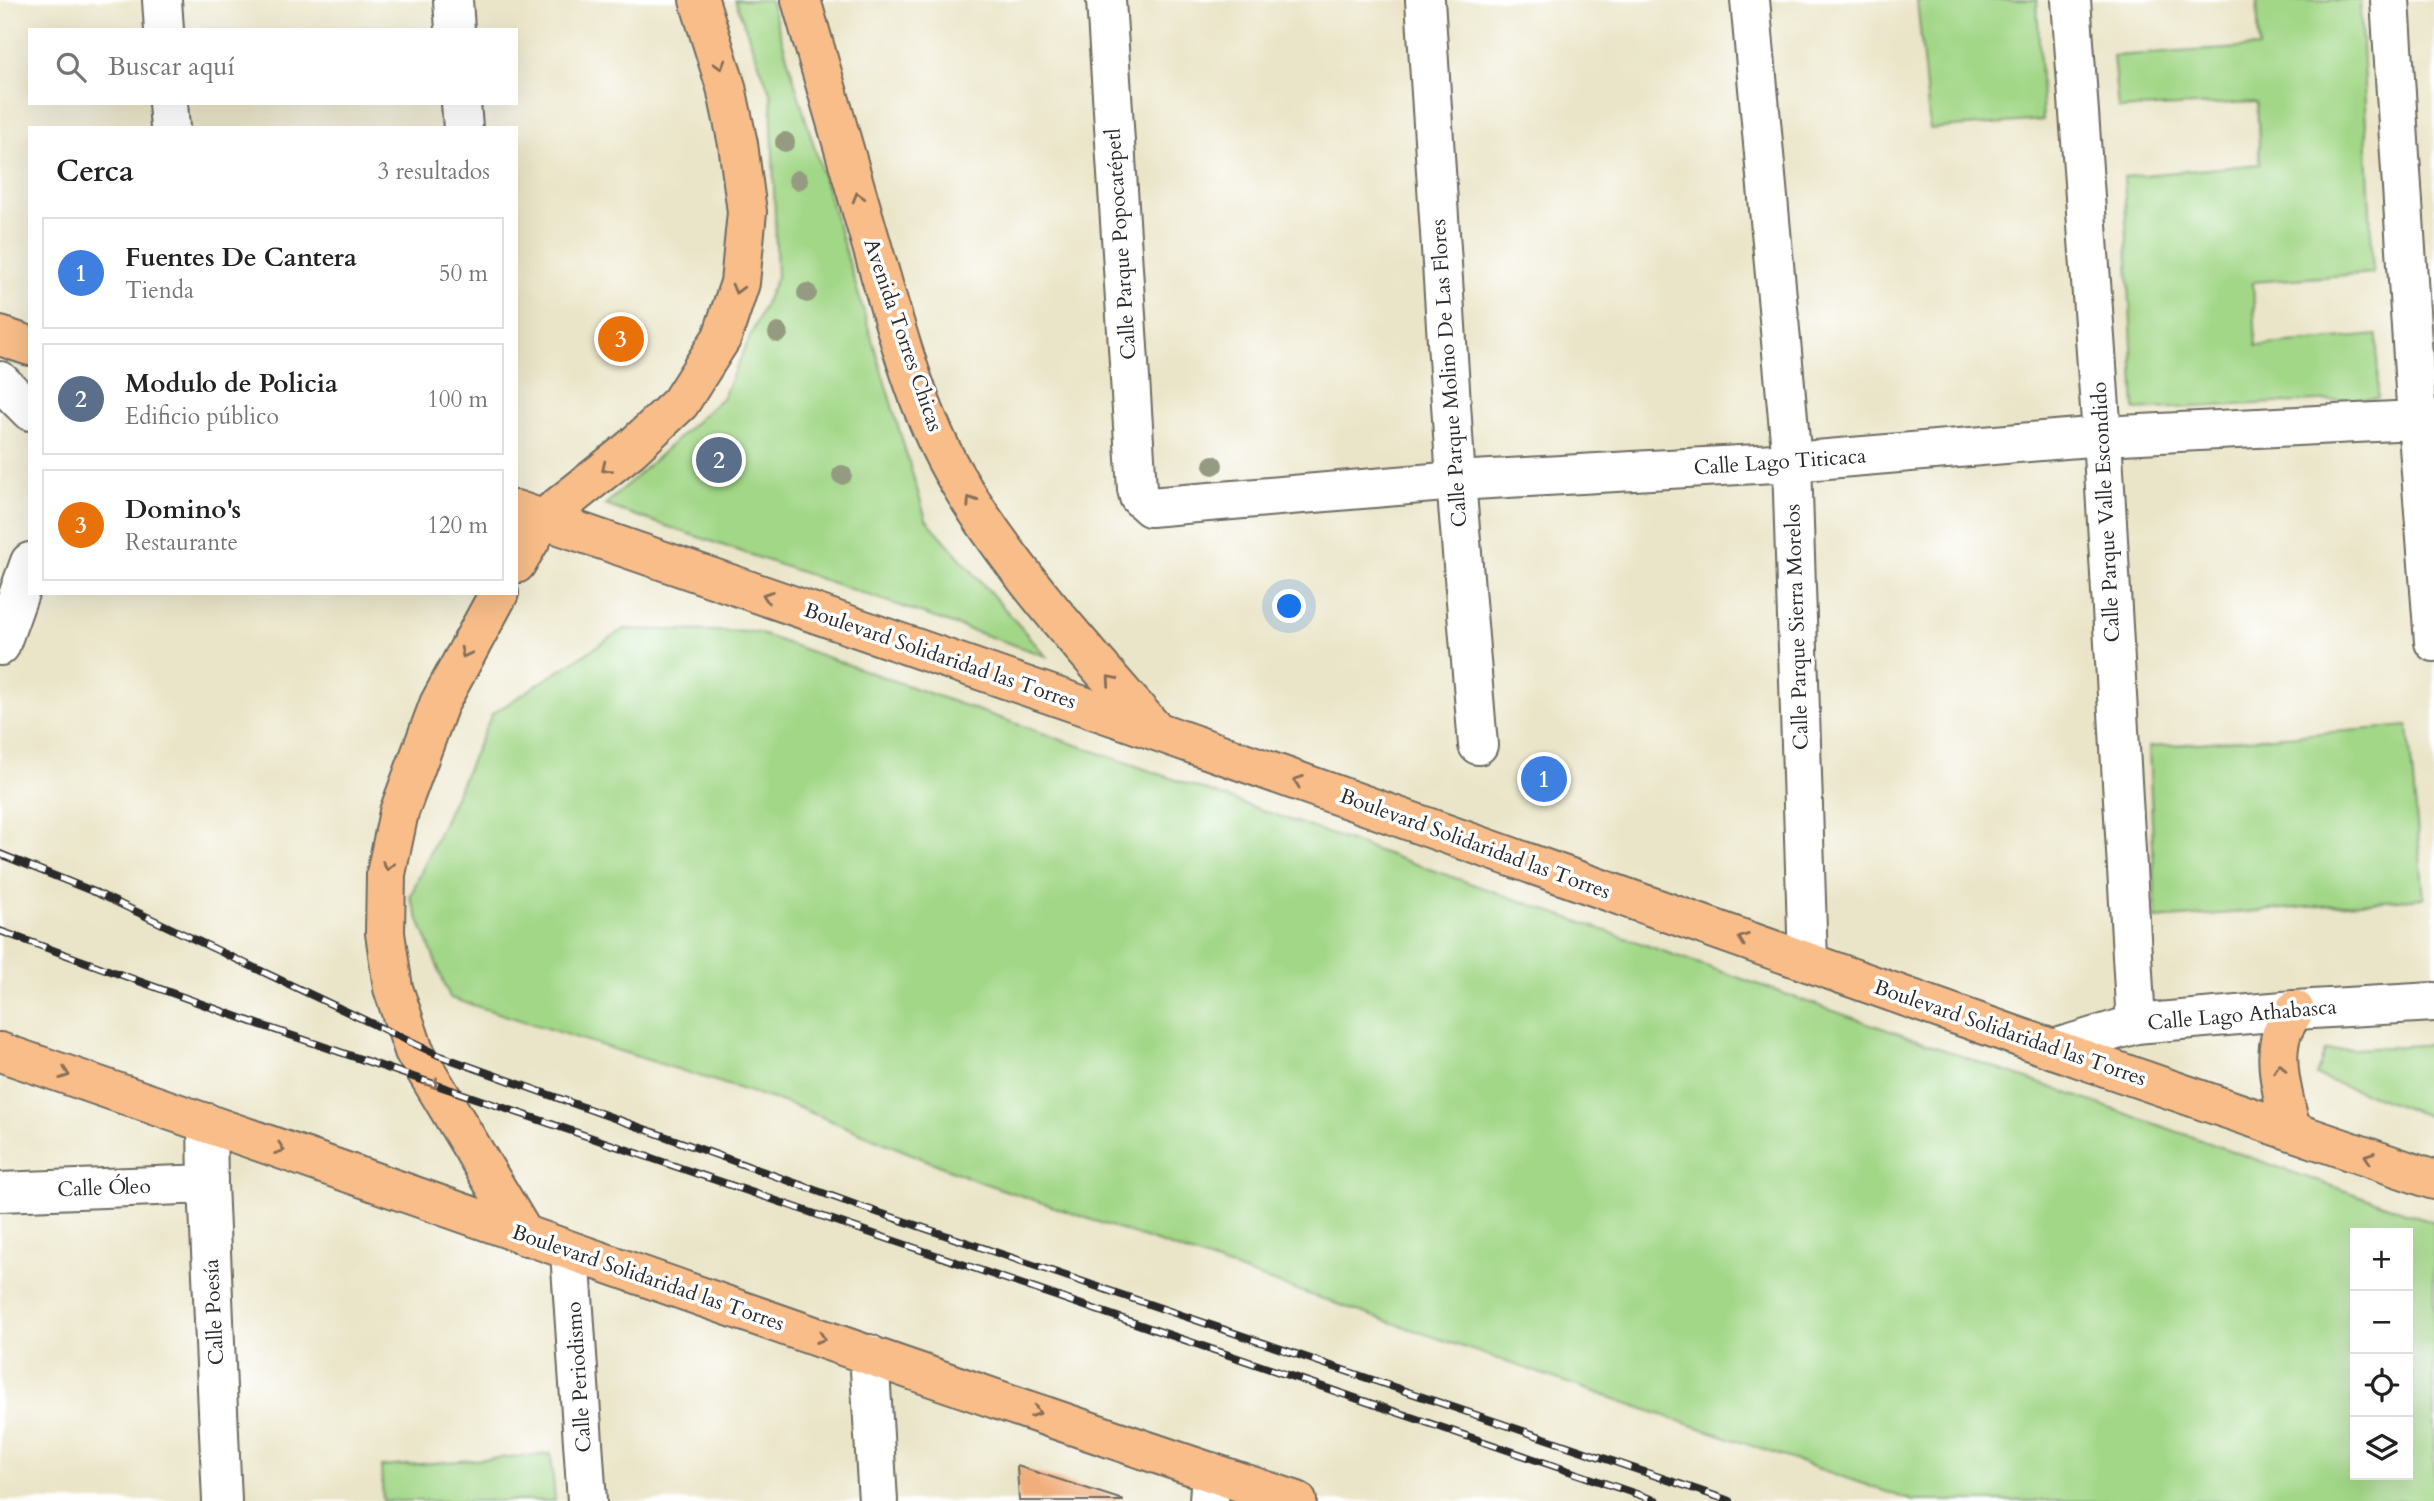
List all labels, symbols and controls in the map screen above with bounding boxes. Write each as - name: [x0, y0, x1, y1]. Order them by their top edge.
- search box: [28, 28, 518, 105]
- icon: search: [52, 48, 90, 86]
- text: Buscar aquí: [108, 49, 235, 84]
- one-way arrow: [711, 59, 726, 71]
- street label: Calle Parque Popocatépetl: [1098, 127, 1144, 361]
- text: Cerca: [56, 151, 134, 192]
- text: 3 resultados: [377, 156, 490, 187]
- one-way arrow: [851, 191, 866, 203]
- street label: Calle Parque Molino De Las Flores: [1424, 218, 1474, 528]
- street label: Avenida Torres Chicas: [856, 235, 950, 435]
- text: Fuentes De Cantera: [125, 240, 357, 275]
- text: 1: [75, 258, 87, 289]
- text: 50 m: [439, 258, 488, 289]
- text: Tienda: [125, 275, 194, 306]
- one-way arrow: [731, 283, 745, 295]
- pin: 3: [598, 313, 644, 365]
- text: Modulo de Policia: [125, 366, 338, 401]
- street label: Calle Parque Valle Escondido: [2085, 381, 2127, 643]
- text: 2: [75, 384, 87, 415]
- text: 100 m: [427, 384, 488, 415]
- text: Edificio público: [125, 401, 279, 432]
- pin: 2: [696, 434, 742, 486]
- street label: Calle Lago Titicaca: [1693, 442, 1867, 482]
- one-way arrow: [601, 460, 613, 473]
- text: Domino's: [125, 492, 241, 527]
- one-way arrow: [966, 495, 979, 508]
- street label: Calle Parque Sierra Morelos: [1778, 504, 1816, 750]
- text: 3: [75, 510, 87, 541]
- text: 120 m: [427, 510, 488, 541]
- text: Restaurante: [125, 527, 238, 558]
- your location: [1272, 589, 1306, 623]
- one-way arrow: [761, 590, 774, 604]
- street label: Boulevard Solidaridad las Torres: [800, 596, 1080, 716]
- one-way arrow: [460, 645, 473, 658]
- one-way arrow: [1106, 675, 1119, 688]
- pin: 1: [1521, 753, 1567, 805]
- one-way arrow: [1293, 775, 1305, 789]
- street label: Boulevard Solidaridad las Torres: [1336, 781, 1614, 907]
- one-way arrow: [381, 860, 396, 871]
- one-way arrow: [1738, 933, 1750, 947]
- street label: Boulevard Solidaridad las Torres: [1870, 973, 2150, 1093]
- street label: Calle Lago Athabasca: [2146, 992, 2338, 1038]
- one-way arrow: [2273, 1062, 2288, 1073]
- one-way arrow: [58, 1066, 70, 1080]
- one-way arrow: [425, 1076, 438, 1089]
- one-way arrow: [273, 1141, 285, 1155]
- one-way arrow: [2364, 1151, 2376, 1165]
- street label: Calle Óleo: [57, 1171, 151, 1204]
- street label: Boulevard Solidaridad las Torres: [508, 1218, 788, 1338]
- map controls: [2350, 1228, 2413, 1480]
- button: +: [2350, 1228, 2413, 1291]
- street label: Calle Poesía: [197, 1258, 231, 1366]
- button: −: [2350, 1291, 2413, 1354]
- street label: Calle Periodismo: [559, 1301, 599, 1453]
- one-way arrow: [815, 1330, 827, 1344]
- button: locate: [2350, 1354, 2413, 1417]
- one-way arrow: [1030, 1404, 1042, 1418]
- button: layers: [2350, 1417, 2413, 1480]

